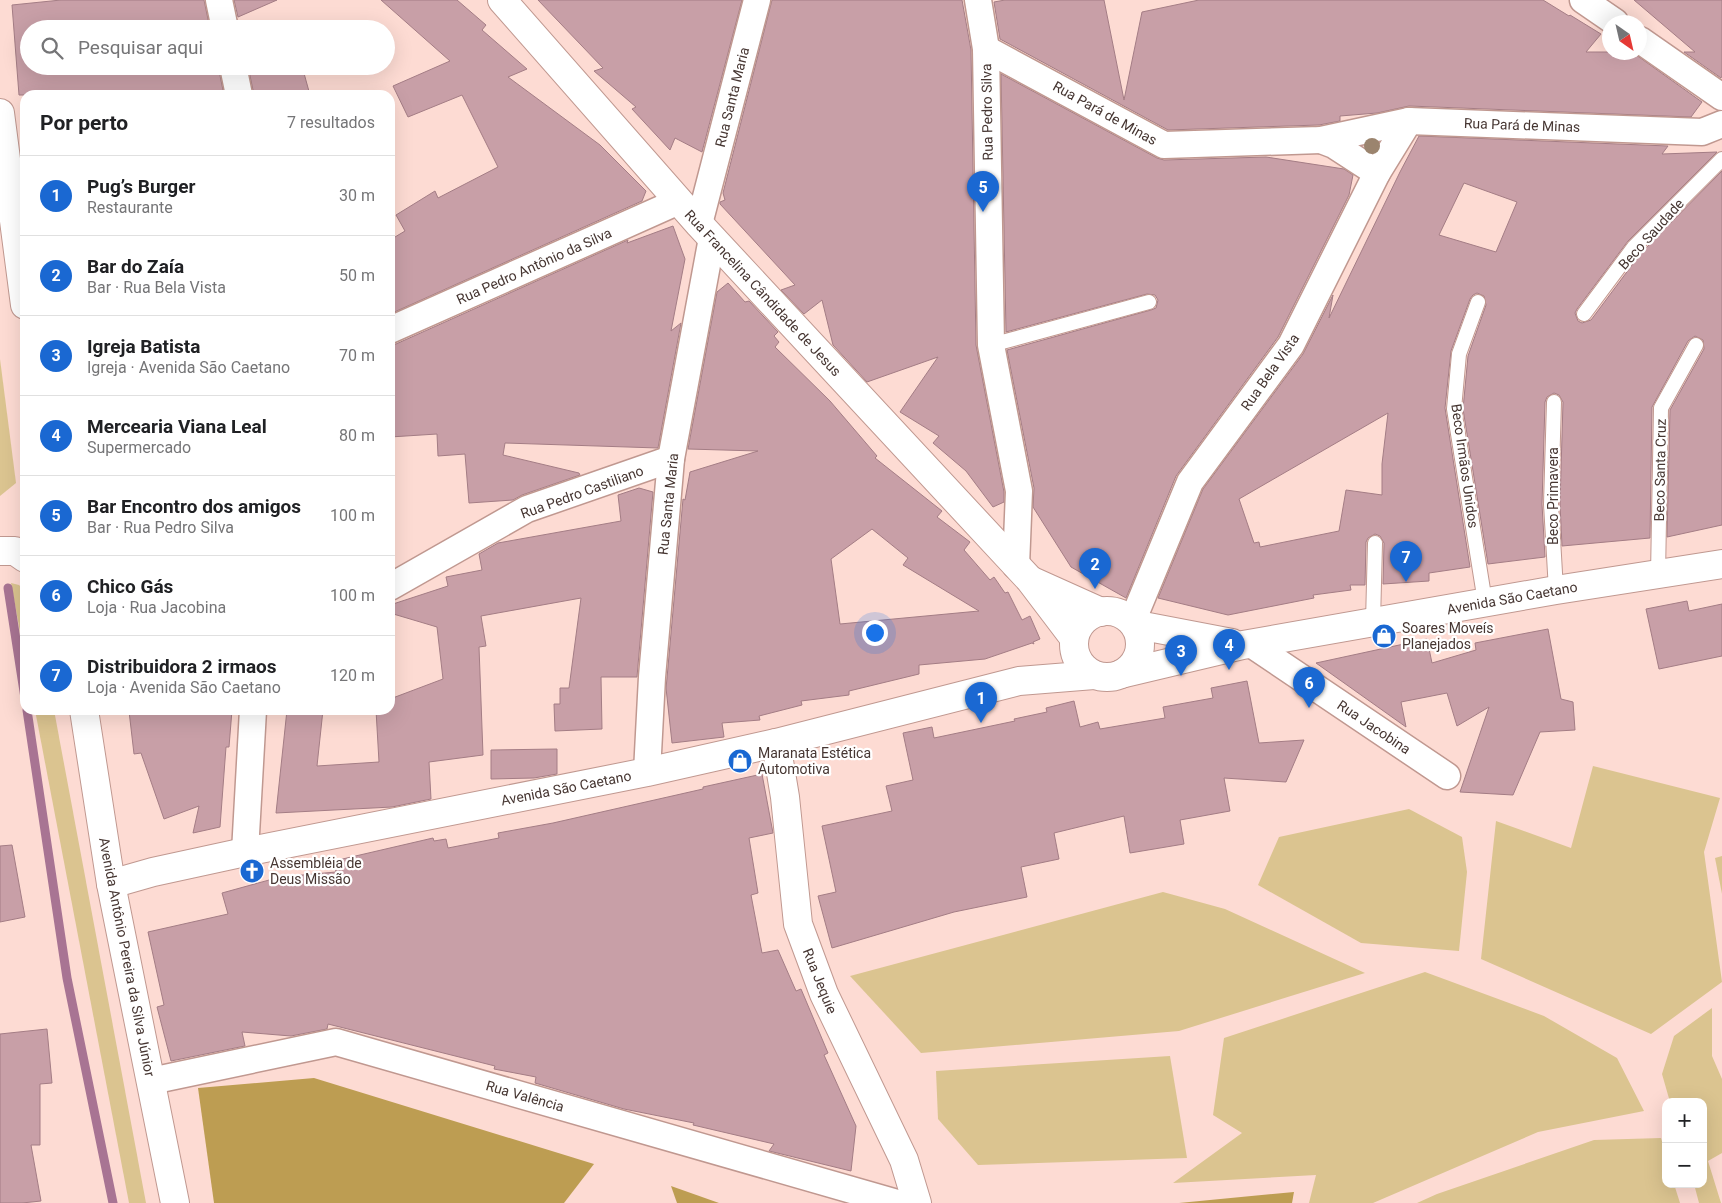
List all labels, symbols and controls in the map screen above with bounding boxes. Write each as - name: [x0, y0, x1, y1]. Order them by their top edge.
- north arrow: [1602, 15, 1647, 60]
- search box: [20, 20, 395, 75]
- icon: search: [38, 34, 66, 62]
- text: Pesquisar aqui: [78, 36, 203, 59]
- street label: Rua Santa Maria: [712, 45, 752, 149]
- street label: Rua Pedro Silva: [978, 63, 996, 161]
- street label: Rua Pará de Minas: [1050, 78, 1160, 148]
- text: Por perto: [40, 111, 128, 135]
- text: 7 resultados: [287, 113, 375, 132]
- street label: Rua Pará de Minas: [1464, 115, 1580, 135]
- pin: 5: [967, 171, 999, 212]
- text: Pug’s Burger: [87, 175, 195, 198]
- text: 1: [51, 186, 61, 205]
- text: 30 m: [339, 186, 375, 205]
- street label: Beco Saudade: [1615, 195, 1687, 273]
- text: Restaurante: [87, 198, 173, 217]
- street label: Rua Francelina Cândidade de Jesus: [682, 207, 844, 379]
- street label: Rua Pedro Antônio da Silva: [454, 225, 614, 307]
- text: Bar do Zaía: [87, 255, 184, 278]
- text: 2: [51, 266, 61, 285]
- text: 50 m: [339, 266, 375, 285]
- text: Bar · Rua Bela Vista: [87, 278, 226, 297]
- street label: Rua Bela Vista: [1238, 331, 1302, 413]
- text: Igreja Batista: [87, 335, 200, 358]
- text: 3: [51, 346, 61, 365]
- text: 70 m: [339, 346, 375, 365]
- text: Igreja · Avenida São Caetano: [87, 358, 290, 377]
- street label: Beco Irmãos Unidos: [1448, 403, 1482, 529]
- text: Mercearia Viana Leal: [87, 415, 267, 438]
- street label: Beco Santa Cruz: [1651, 418, 1669, 522]
- text: 4: [51, 426, 61, 445]
- text: 80 m: [339, 426, 375, 445]
- text: Supermercado: [87, 438, 191, 457]
- street label: Beco Primavera: [1545, 447, 1561, 545]
- street label: Rua Santa Maria: [655, 452, 681, 556]
- street label: Rua Pedro Castiliano: [518, 462, 646, 522]
- text: Bar Encontro dos amigos: [87, 495, 301, 518]
- text: 5: [51, 506, 61, 525]
- text: 100 m: [330, 506, 375, 525]
- text: Bar · Rua Pedro Silva: [87, 518, 234, 537]
- pin: 7: [1390, 541, 1422, 582]
- pin: 2: [1079, 548, 1111, 589]
- text: Chico Gás: [87, 575, 173, 598]
- street label: Avenida São Caetano: [1445, 579, 1579, 617]
- text: 6: [51, 586, 61, 605]
- text: 100 m: [330, 586, 375, 605]
- text: Loja · Rua Jacobina: [87, 598, 226, 617]
- your location: [862, 620, 888, 646]
- place label: Soares Moveís Planejados: [1402, 620, 1494, 652]
- shop icon: Soares Moveís Planejados: [1371, 623, 1397, 649]
- pin: 4: [1213, 629, 1245, 670]
- pin: 3: [1165, 635, 1197, 676]
- text: Distribuidora 2 irmaos: [87, 655, 277, 678]
- text: 7: [51, 666, 61, 685]
- text: 120 m: [330, 666, 375, 685]
- pin: 6: [1293, 667, 1325, 708]
- text: Loja · Avenida São Caetano: [87, 678, 281, 697]
- pin: 1: [965, 682, 997, 723]
- street label: Rua Jacobina: [1334, 697, 1414, 757]
- place label: Maranata Estética Automotiva: [758, 745, 871, 777]
- shop icon: Maranata Estética Automotiva: [727, 748, 753, 774]
- street label: Avenida São Caetano: [499, 768, 633, 808]
- street label: Avenida Antônio Pereira da Silva Júnior: [96, 836, 158, 1078]
- place label: Assembléia de Deus Missão: [270, 855, 362, 887]
- church icon: Assembléia de Deus Missão: [239, 858, 265, 884]
- street label: Rua Jequie: [800, 946, 840, 1016]
- street label: Rua Valência: [484, 1077, 566, 1115]
- map controls: [1662, 1098, 1707, 1188]
- button: +: [1662, 1098, 1707, 1143]
- button: −: [1662, 1143, 1707, 1188]

